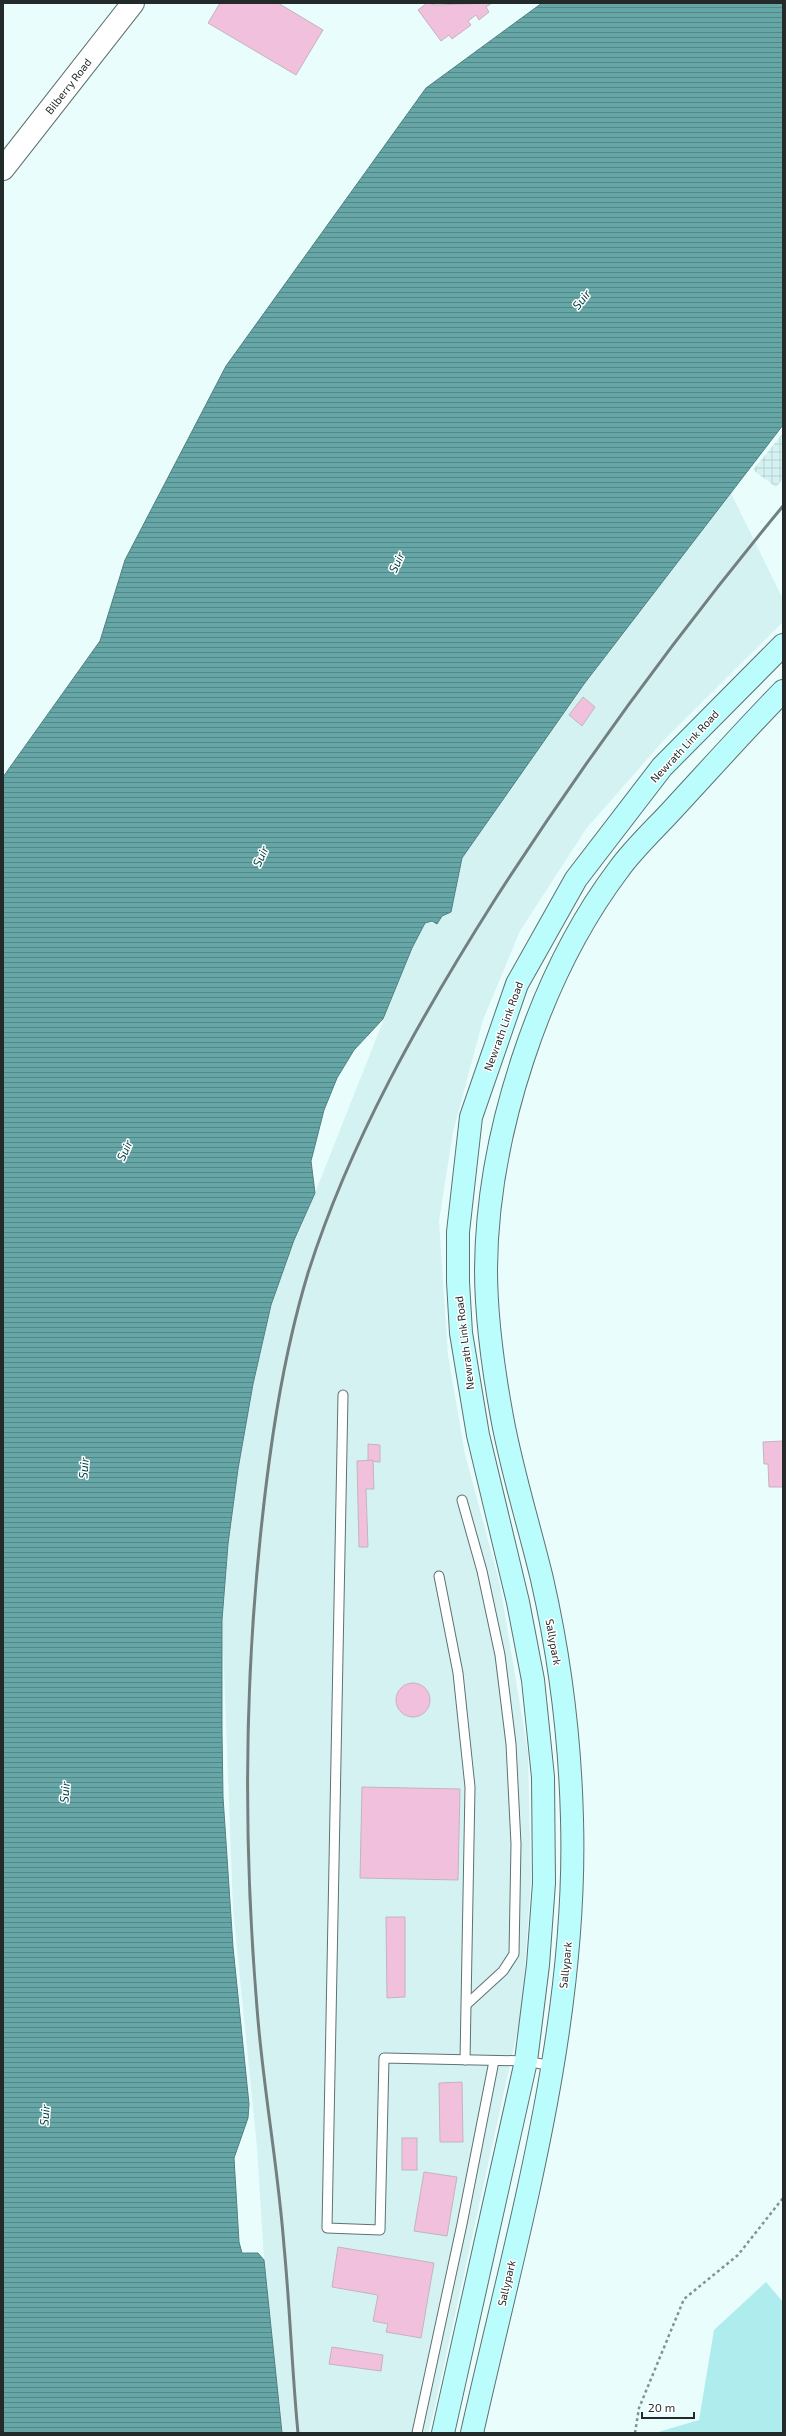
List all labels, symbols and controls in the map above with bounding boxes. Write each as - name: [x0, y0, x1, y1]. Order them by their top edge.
- street label: Bilberry Road: [42, 56, 94, 116]
- water label: Suir: [569, 286, 593, 312]
- water label: Suir: [385, 549, 407, 575]
- street label: Newrath Link Road: [647, 707, 721, 785]
- water label: Suir: [249, 843, 271, 869]
- street label: Newrath Link Road: [481, 979, 525, 1073]
- water label: Suir: [113, 1137, 135, 1163]
- street label: Newrath Link Road: [452, 1295, 476, 1391]
- water label: Suir: [75, 1457, 91, 1479]
- street label: Sallypark: [544, 1618, 565, 1667]
- water label: Suir: [56, 1781, 72, 1803]
- street label: Sallypark: [556, 1941, 574, 1989]
- water label: Suir: [36, 2104, 52, 2126]
- street label: Sallypark: [494, 2258, 518, 2307]
- scale bar: [642, 2394, 694, 2420]
- text: 20 m: [648, 2400, 675, 2414]

